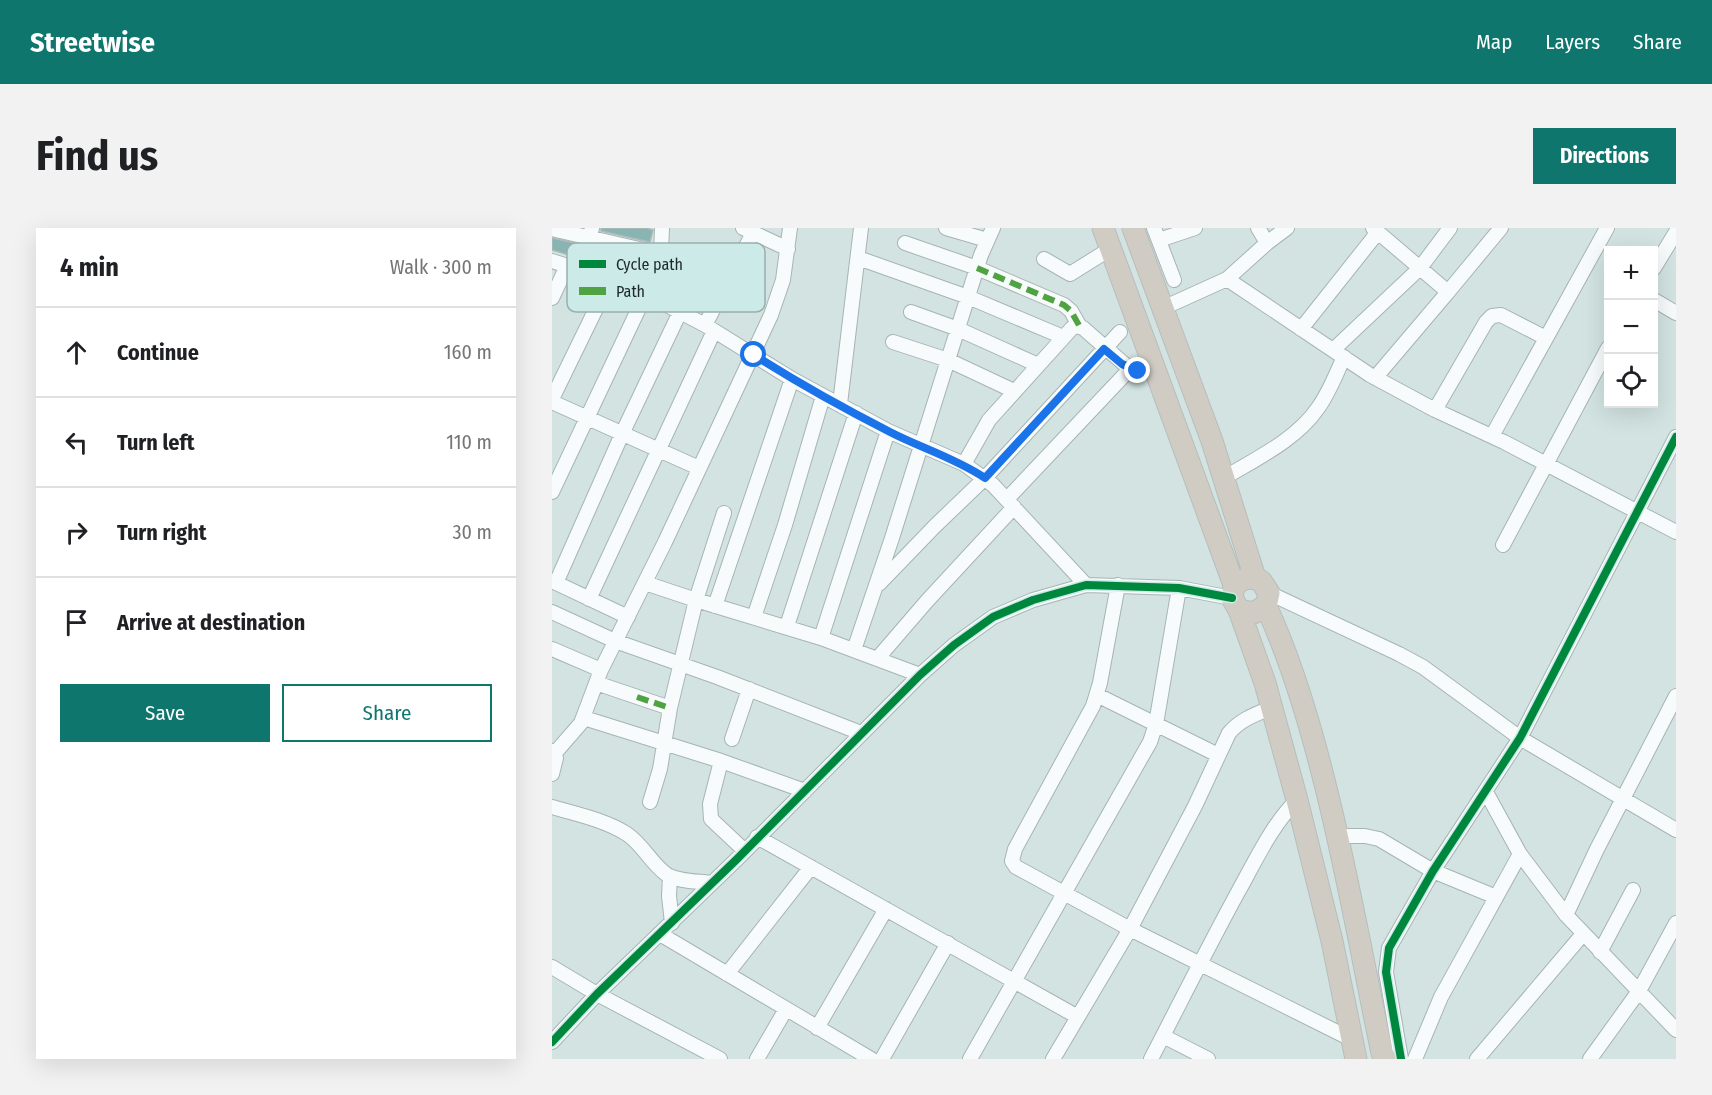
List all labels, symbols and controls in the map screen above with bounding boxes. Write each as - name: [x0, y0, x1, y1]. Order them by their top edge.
- text: Streetwise: [30, 26, 155, 59]
- text: Map: [1476, 29, 1512, 55]
- text: Layers: [1545, 29, 1600, 55]
- text: Share: [1633, 29, 1682, 55]
- button: Directions: [1533, 128, 1676, 184]
- text: Find us: [36, 131, 158, 181]
- legend: [567, 243, 765, 312]
- map controls: [1604, 246, 1658, 408]
- button: +: [1604, 246, 1658, 300]
- text: 4 min: [60, 252, 119, 283]
- text: Walk · 300 m: [390, 255, 492, 279]
- text: Cycle path: [616, 255, 683, 274]
- text: Path: [616, 282, 645, 301]
- button: −: [1604, 300, 1658, 354]
- icon: ahead: [60, 336, 93, 369]
- text: Continue: [117, 339, 199, 366]
- text: 160 m: [444, 340, 492, 364]
- route start: [740, 341, 766, 367]
- button: locate: [1604, 354, 1658, 408]
- route end: [1124, 357, 1150, 383]
- icon: left: [60, 426, 93, 459]
- text: Turn left: [117, 429, 195, 456]
- text: 110 m: [446, 430, 492, 454]
- icon: right: [60, 516, 93, 549]
- text: Turn right: [117, 519, 206, 546]
- text: 30 m: [452, 520, 492, 544]
- icon: arrive: [60, 606, 93, 639]
- text: Arrive at destination: [117, 609, 305, 636]
- button: Save: [60, 684, 270, 742]
- button: Share: [282, 684, 492, 742]

